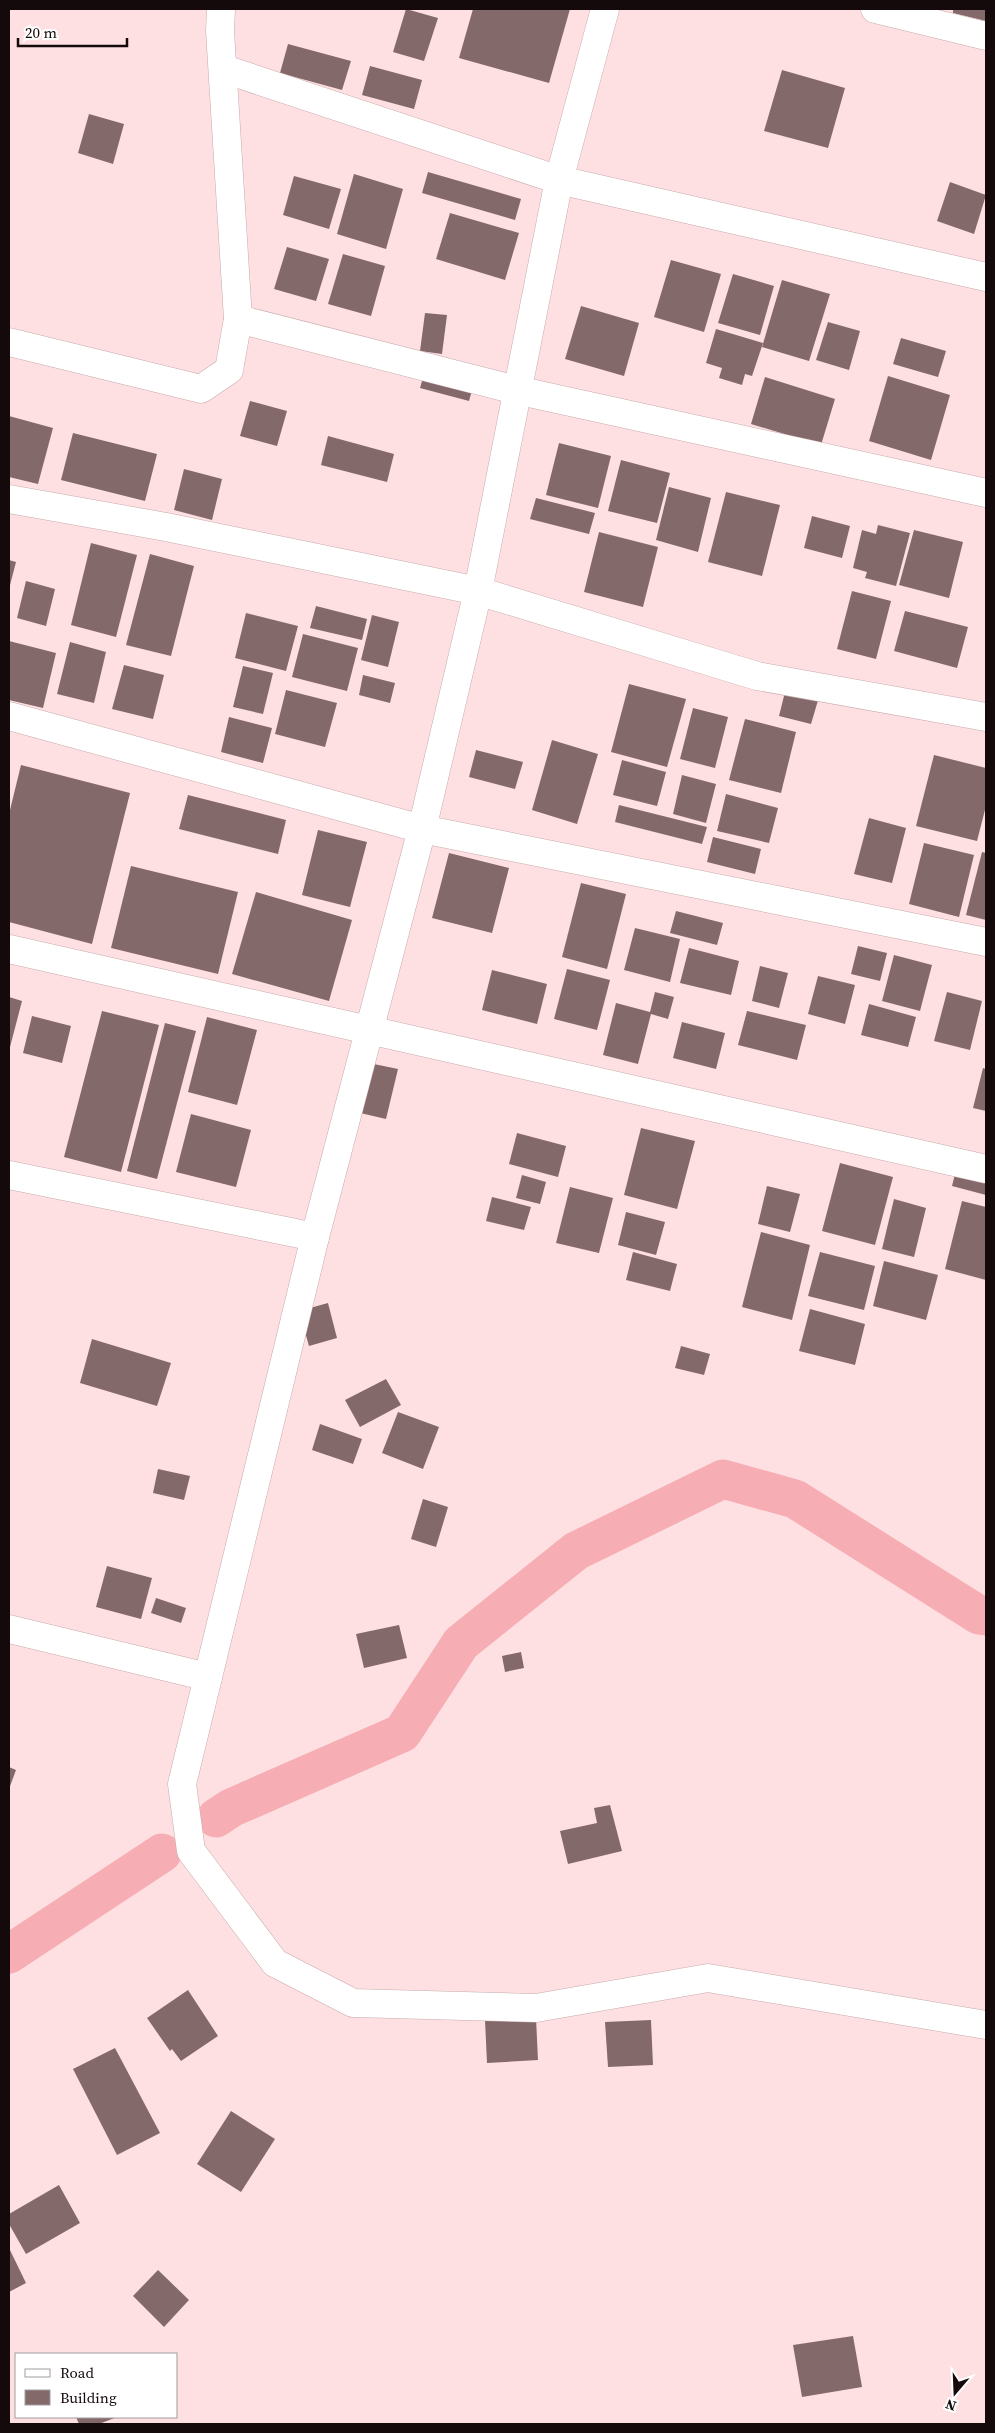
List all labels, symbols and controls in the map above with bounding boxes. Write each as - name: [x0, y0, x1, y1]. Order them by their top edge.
- scale bar: [18, 15, 126, 47]
- text: 20 m: [25, 22, 57, 43]
- legend: [15, 2353, 178, 2418]
- text: Road: [60, 2362, 94, 2383]
- north arrow: [930, 2368, 980, 2418]
- text: Building: [60, 2387, 117, 2408]
- text: N: [943, 2394, 959, 2416]

